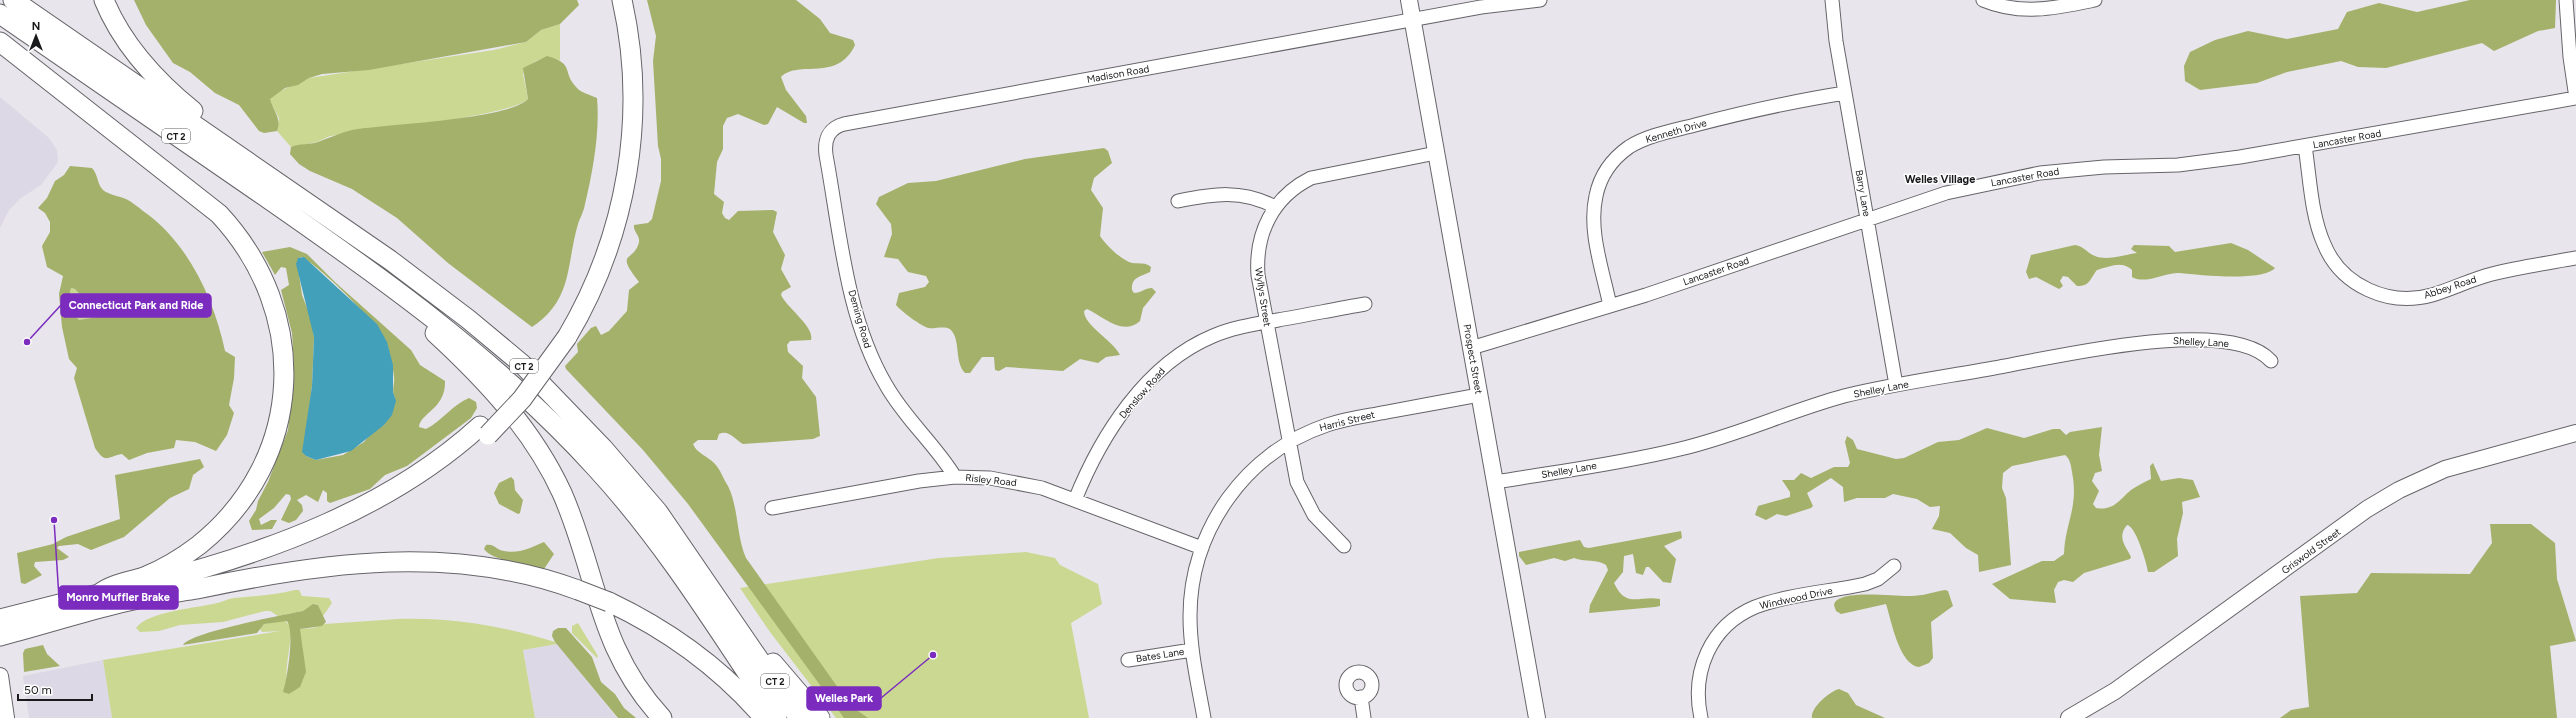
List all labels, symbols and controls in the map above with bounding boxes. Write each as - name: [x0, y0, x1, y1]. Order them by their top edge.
- north arrow: [16, 16, 56, 56]
- text: N: [32, 20, 40, 33]
- street label: Madison Road: [1086, 62, 1150, 86]
- street label: Kenneth Drive: [1644, 116, 1709, 146]
- street label: Lancaster Road: [2312, 127, 2382, 151]
- road number: CT 2: [162, 129, 190, 143]
- street label: Lancaster Road: [1990, 165, 2060, 189]
- street label: Barry Lane: [1853, 169, 1874, 218]
- district label: Welles Village: [1905, 173, 1975, 186]
- street label: Lancaster Road: [1681, 254, 1751, 288]
- street label: Wyllys Street: [1252, 267, 1274, 328]
- street label: Abbey Road: [2422, 272, 2478, 302]
- street label: Deming Road: [845, 288, 875, 350]
- callout: Connecticut Park and Ride: [61, 294, 211, 317]
- text: Connecticut Park and Ride: [69, 299, 203, 312]
- street label: Prospect Street: [1460, 323, 1486, 395]
- street label: Shelley Lane: [2173, 334, 2230, 350]
- road number: CT 2: [510, 359, 538, 373]
- street label: Denslow Road: [1116, 365, 1168, 421]
- street label: Shelley Lane: [1852, 377, 1910, 401]
- street label: Harris Street: [1318, 408, 1376, 434]
- street label: Shelley Lane: [1540, 459, 1598, 481]
- street label: Risley Road: [965, 471, 1017, 489]
- street label: Griswold Street: [2279, 525, 2343, 577]
- street label: Windwood Drive: [1758, 584, 1834, 612]
- callout: Monro Muffler Brake: [59, 586, 178, 609]
- text: Monro Muffler Brake: [66, 591, 170, 604]
- street label: Bates Lane: [1135, 645, 1186, 665]
- road number: CT 2: [761, 674, 789, 688]
- scale bar: [18, 676, 92, 702]
- text: 50 m: [24, 683, 52, 697]
- callout: Welles Park: [807, 687, 881, 710]
- text: Welles Park: [815, 692, 873, 705]

